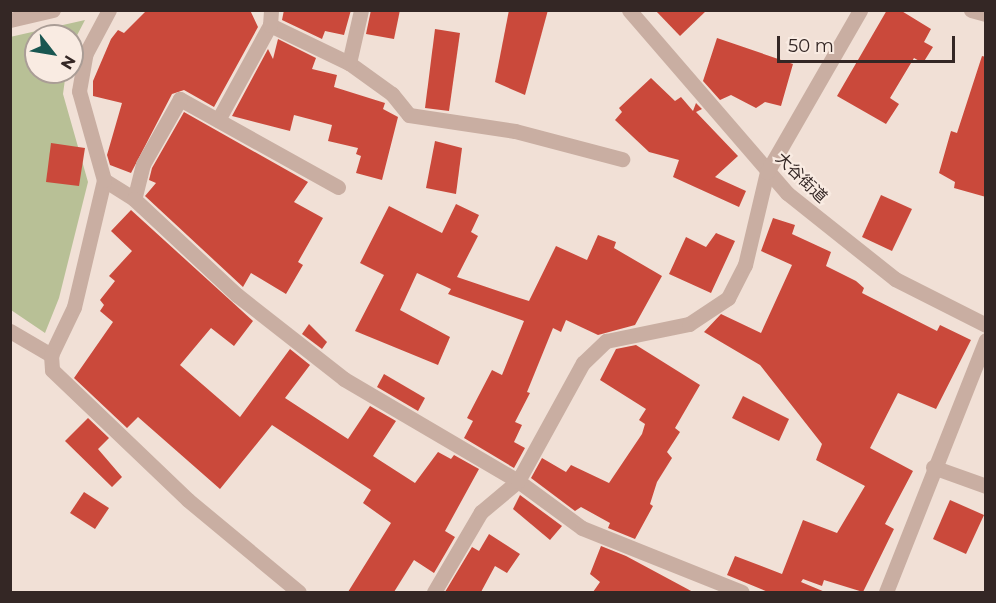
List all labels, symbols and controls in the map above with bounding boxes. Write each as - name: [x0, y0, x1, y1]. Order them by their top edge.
- north arrow: [24, 24, 84, 84]
- scale bar: [780, 24, 958, 62]
- text: 50 m: [788, 35, 834, 57]
- text: N: [57, 52, 80, 73]
- street label: 大谷街道: [771, 149, 831, 207]

